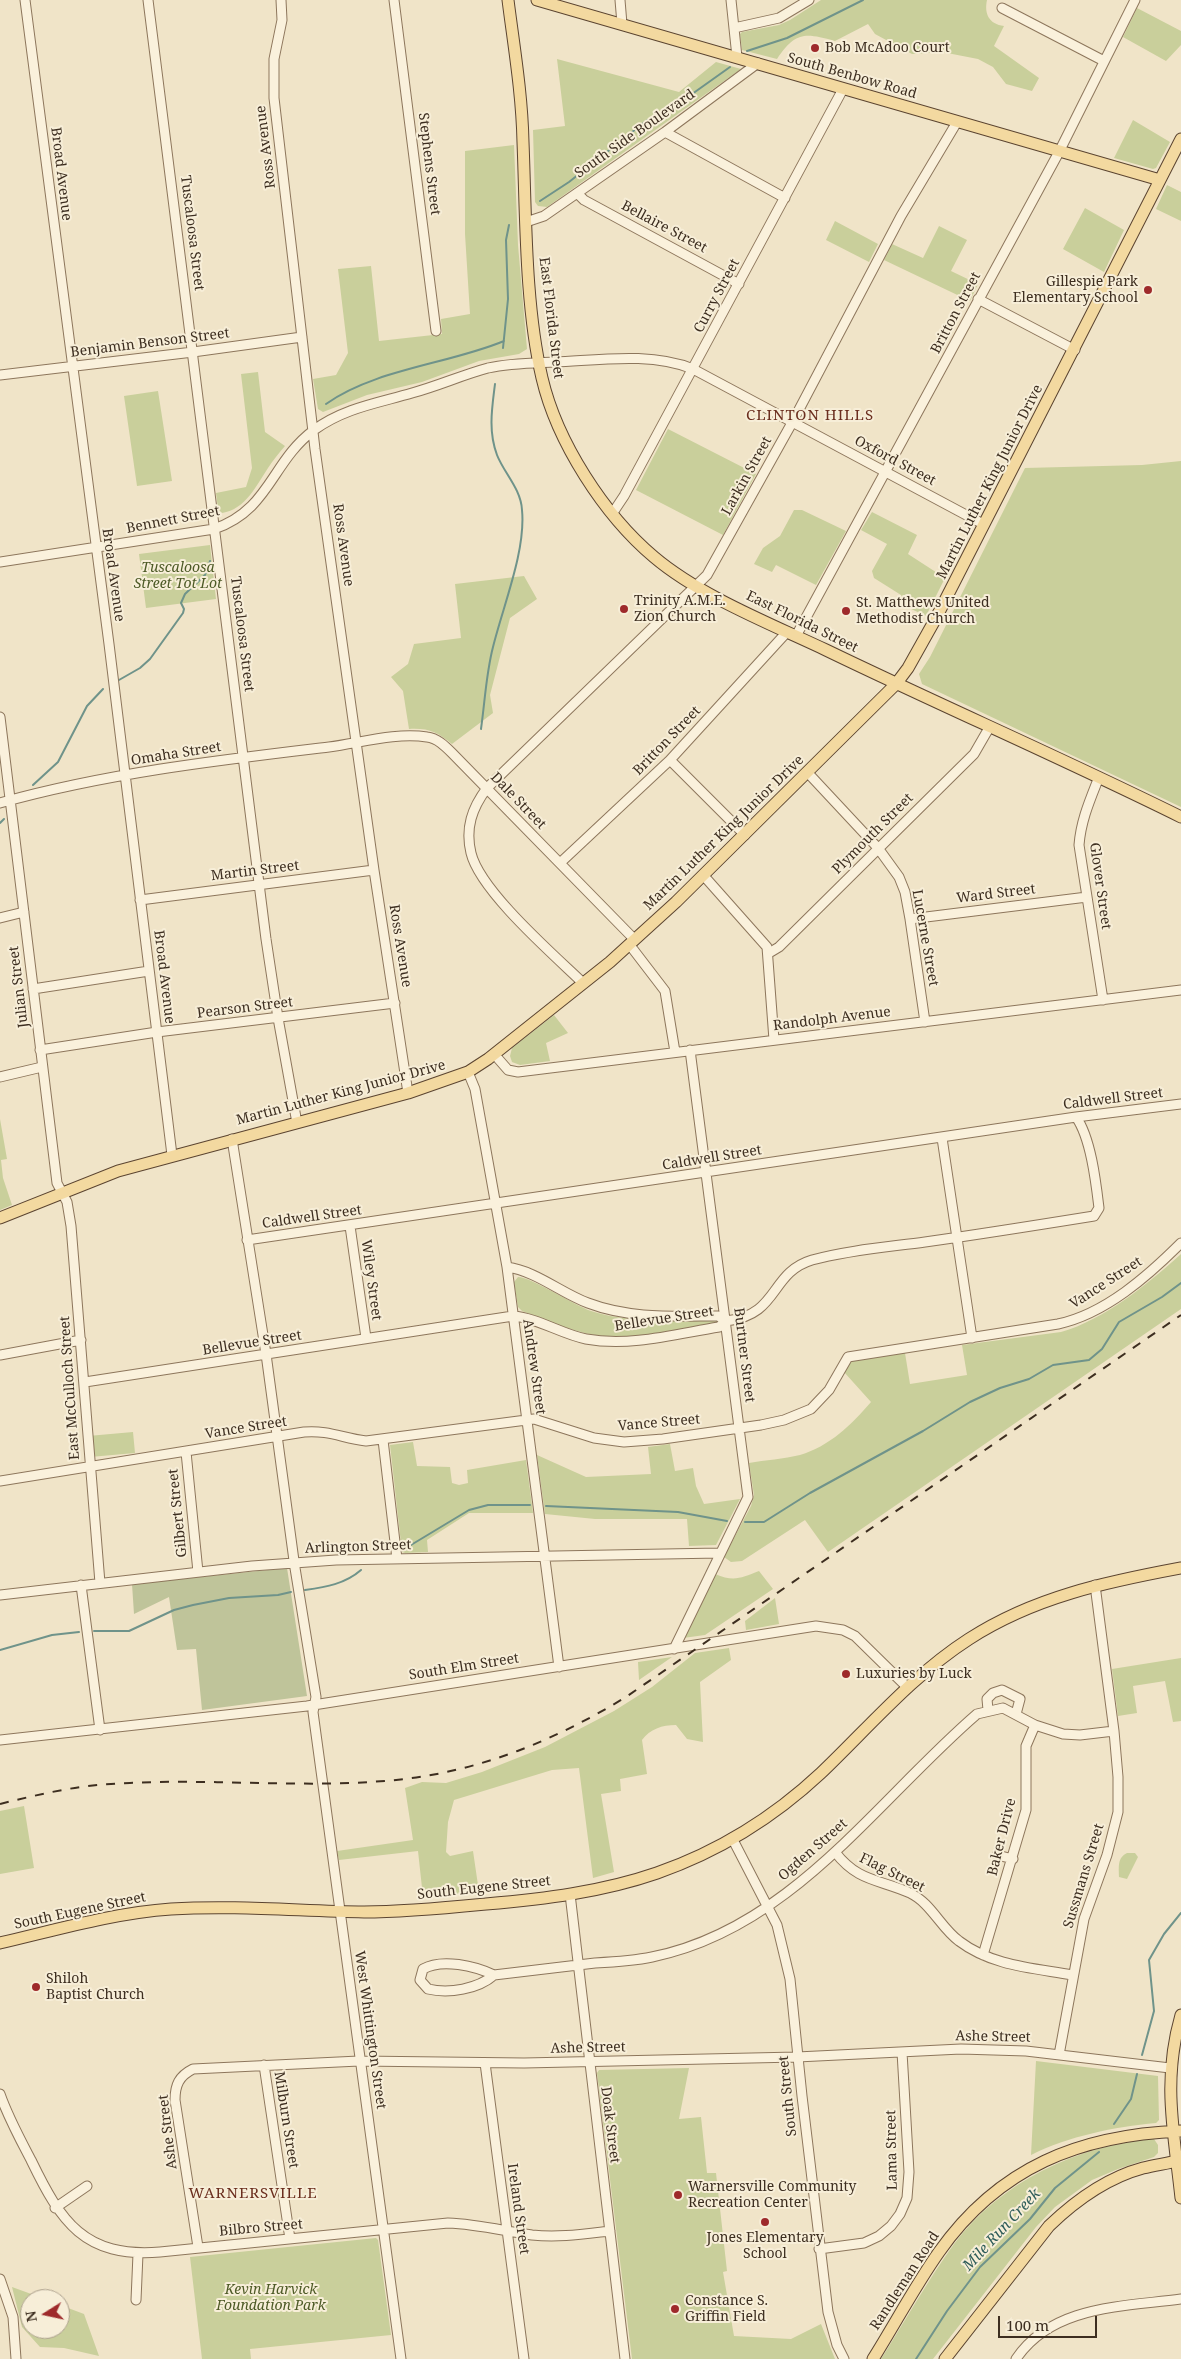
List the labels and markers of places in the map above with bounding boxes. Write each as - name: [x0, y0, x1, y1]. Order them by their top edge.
- place label: Bob McAdoo Court: [825, 40, 950, 56]
- marker: Bob McAdoo Court: [809, 42, 821, 54]
- place label: Gillespie Park Elementary School: [1013, 274, 1138, 306]
- marker: Gillespie Park Elementary School: [1142, 284, 1154, 296]
- place label: Trinity A.M.E. Zion Church: [634, 593, 726, 626]
- place label: St. Matthews United Methodist Church: [856, 595, 990, 628]
- marker: Trinity A.M.E. Zion Church: [618, 603, 630, 615]
- marker: St. Matthews United Methodist Church: [840, 605, 852, 617]
- place label: Luxuries by Luck: [856, 1666, 972, 1682]
- marker: Luxuries by Luck: [840, 1668, 852, 1680]
- place label: Shiloh Baptist Church: [46, 1971, 145, 2004]
- marker: Shiloh Baptist Church: [30, 1981, 42, 1993]
- place label: Warnersville Community Recreation Center: [688, 2179, 856, 2212]
- marker: Warnersville Community Recreation Center: [672, 2189, 684, 2201]
- marker: Jones Elementary School: [759, 2216, 771, 2228]
- place label: Jones Elementary School: [706, 2230, 824, 2262]
- place label: Constance S. Griffin Field: [685, 2293, 768, 2326]
- marker: Constance S. Griffin Field: [669, 2303, 681, 2315]

